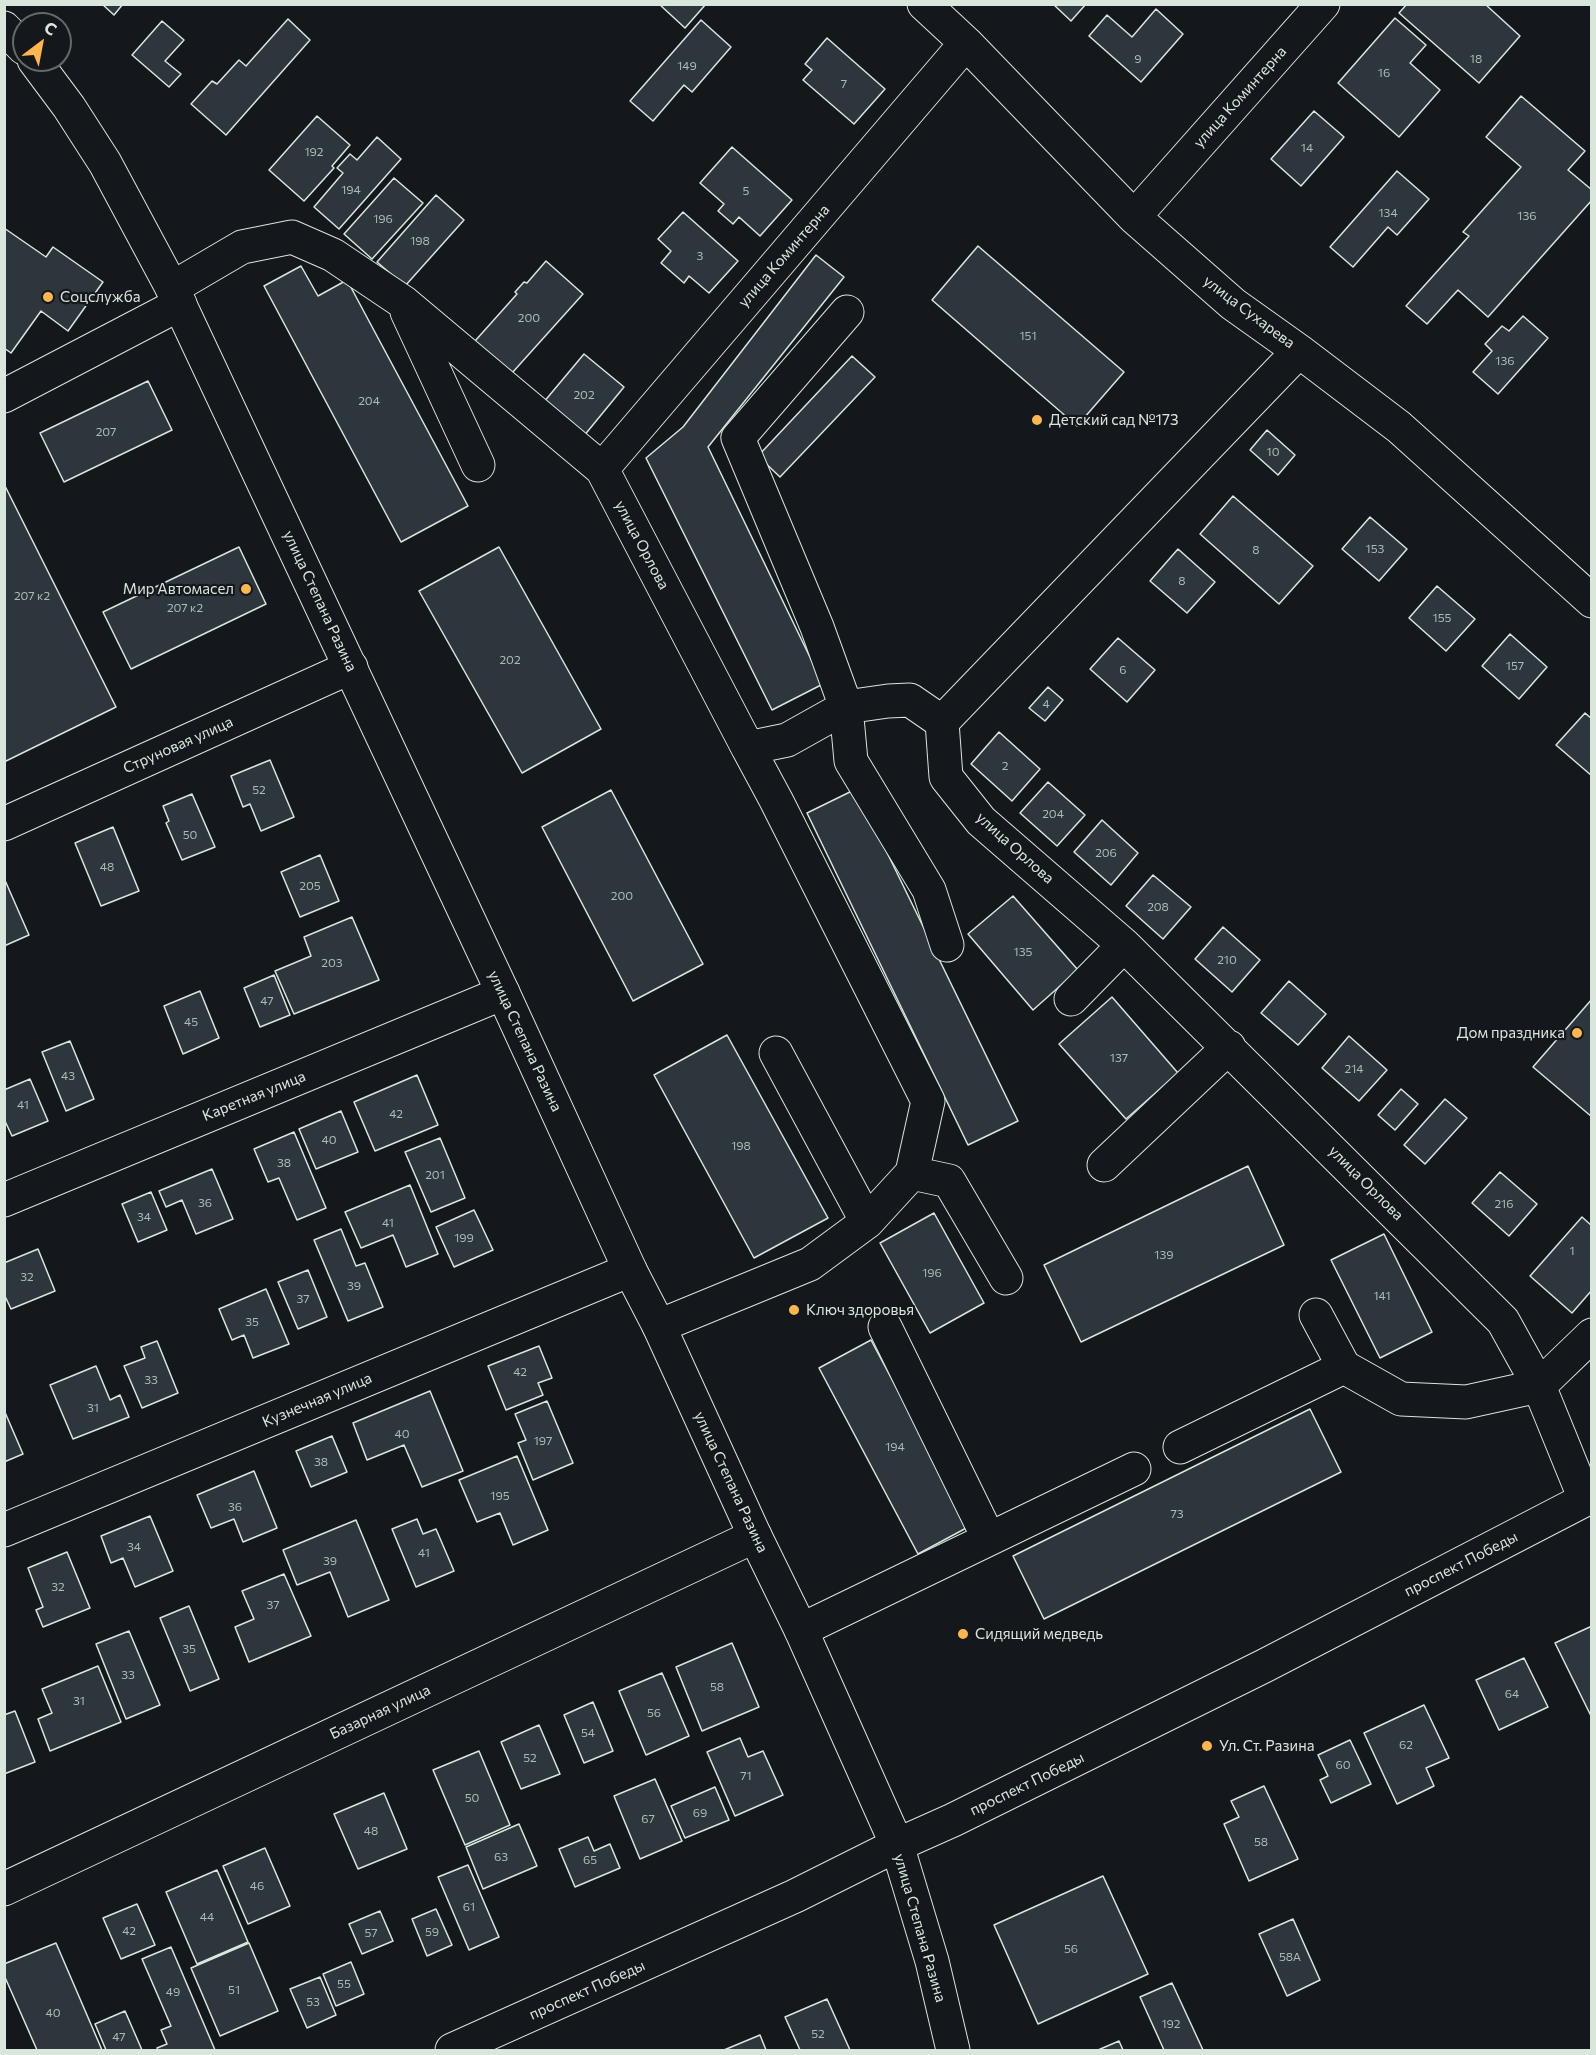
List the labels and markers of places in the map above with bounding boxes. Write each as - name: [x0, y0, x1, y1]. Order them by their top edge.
- place label: Соцслужба: [60, 288, 141, 306]
- marker: Соцслужба: [41, 290, 55, 304]
- place label: Детский сад №173: [1049, 411, 1178, 429]
- marker: Детский сад №173: [1030, 413, 1044, 427]
- place label: Мир Автомасел: [123, 580, 234, 598]
- marker: Мир Автомасел: [239, 582, 253, 596]
- place label: Дом праздника: [1457, 1024, 1565, 1042]
- marker: Дом праздника: [1570, 1026, 1584, 1040]
- place label: Ключ здоровья: [806, 1301, 914, 1319]
- marker: Ключ здоровья: [787, 1303, 801, 1317]
- place label: Сидящий медведь: [975, 1625, 1103, 1643]
- marker: Сидящий медведь: [956, 1627, 970, 1641]
- place label: Ул. Ст. Разина: [1219, 1737, 1315, 1755]
- marker: Ул. Ст. Разина: [1200, 1739, 1214, 1753]

